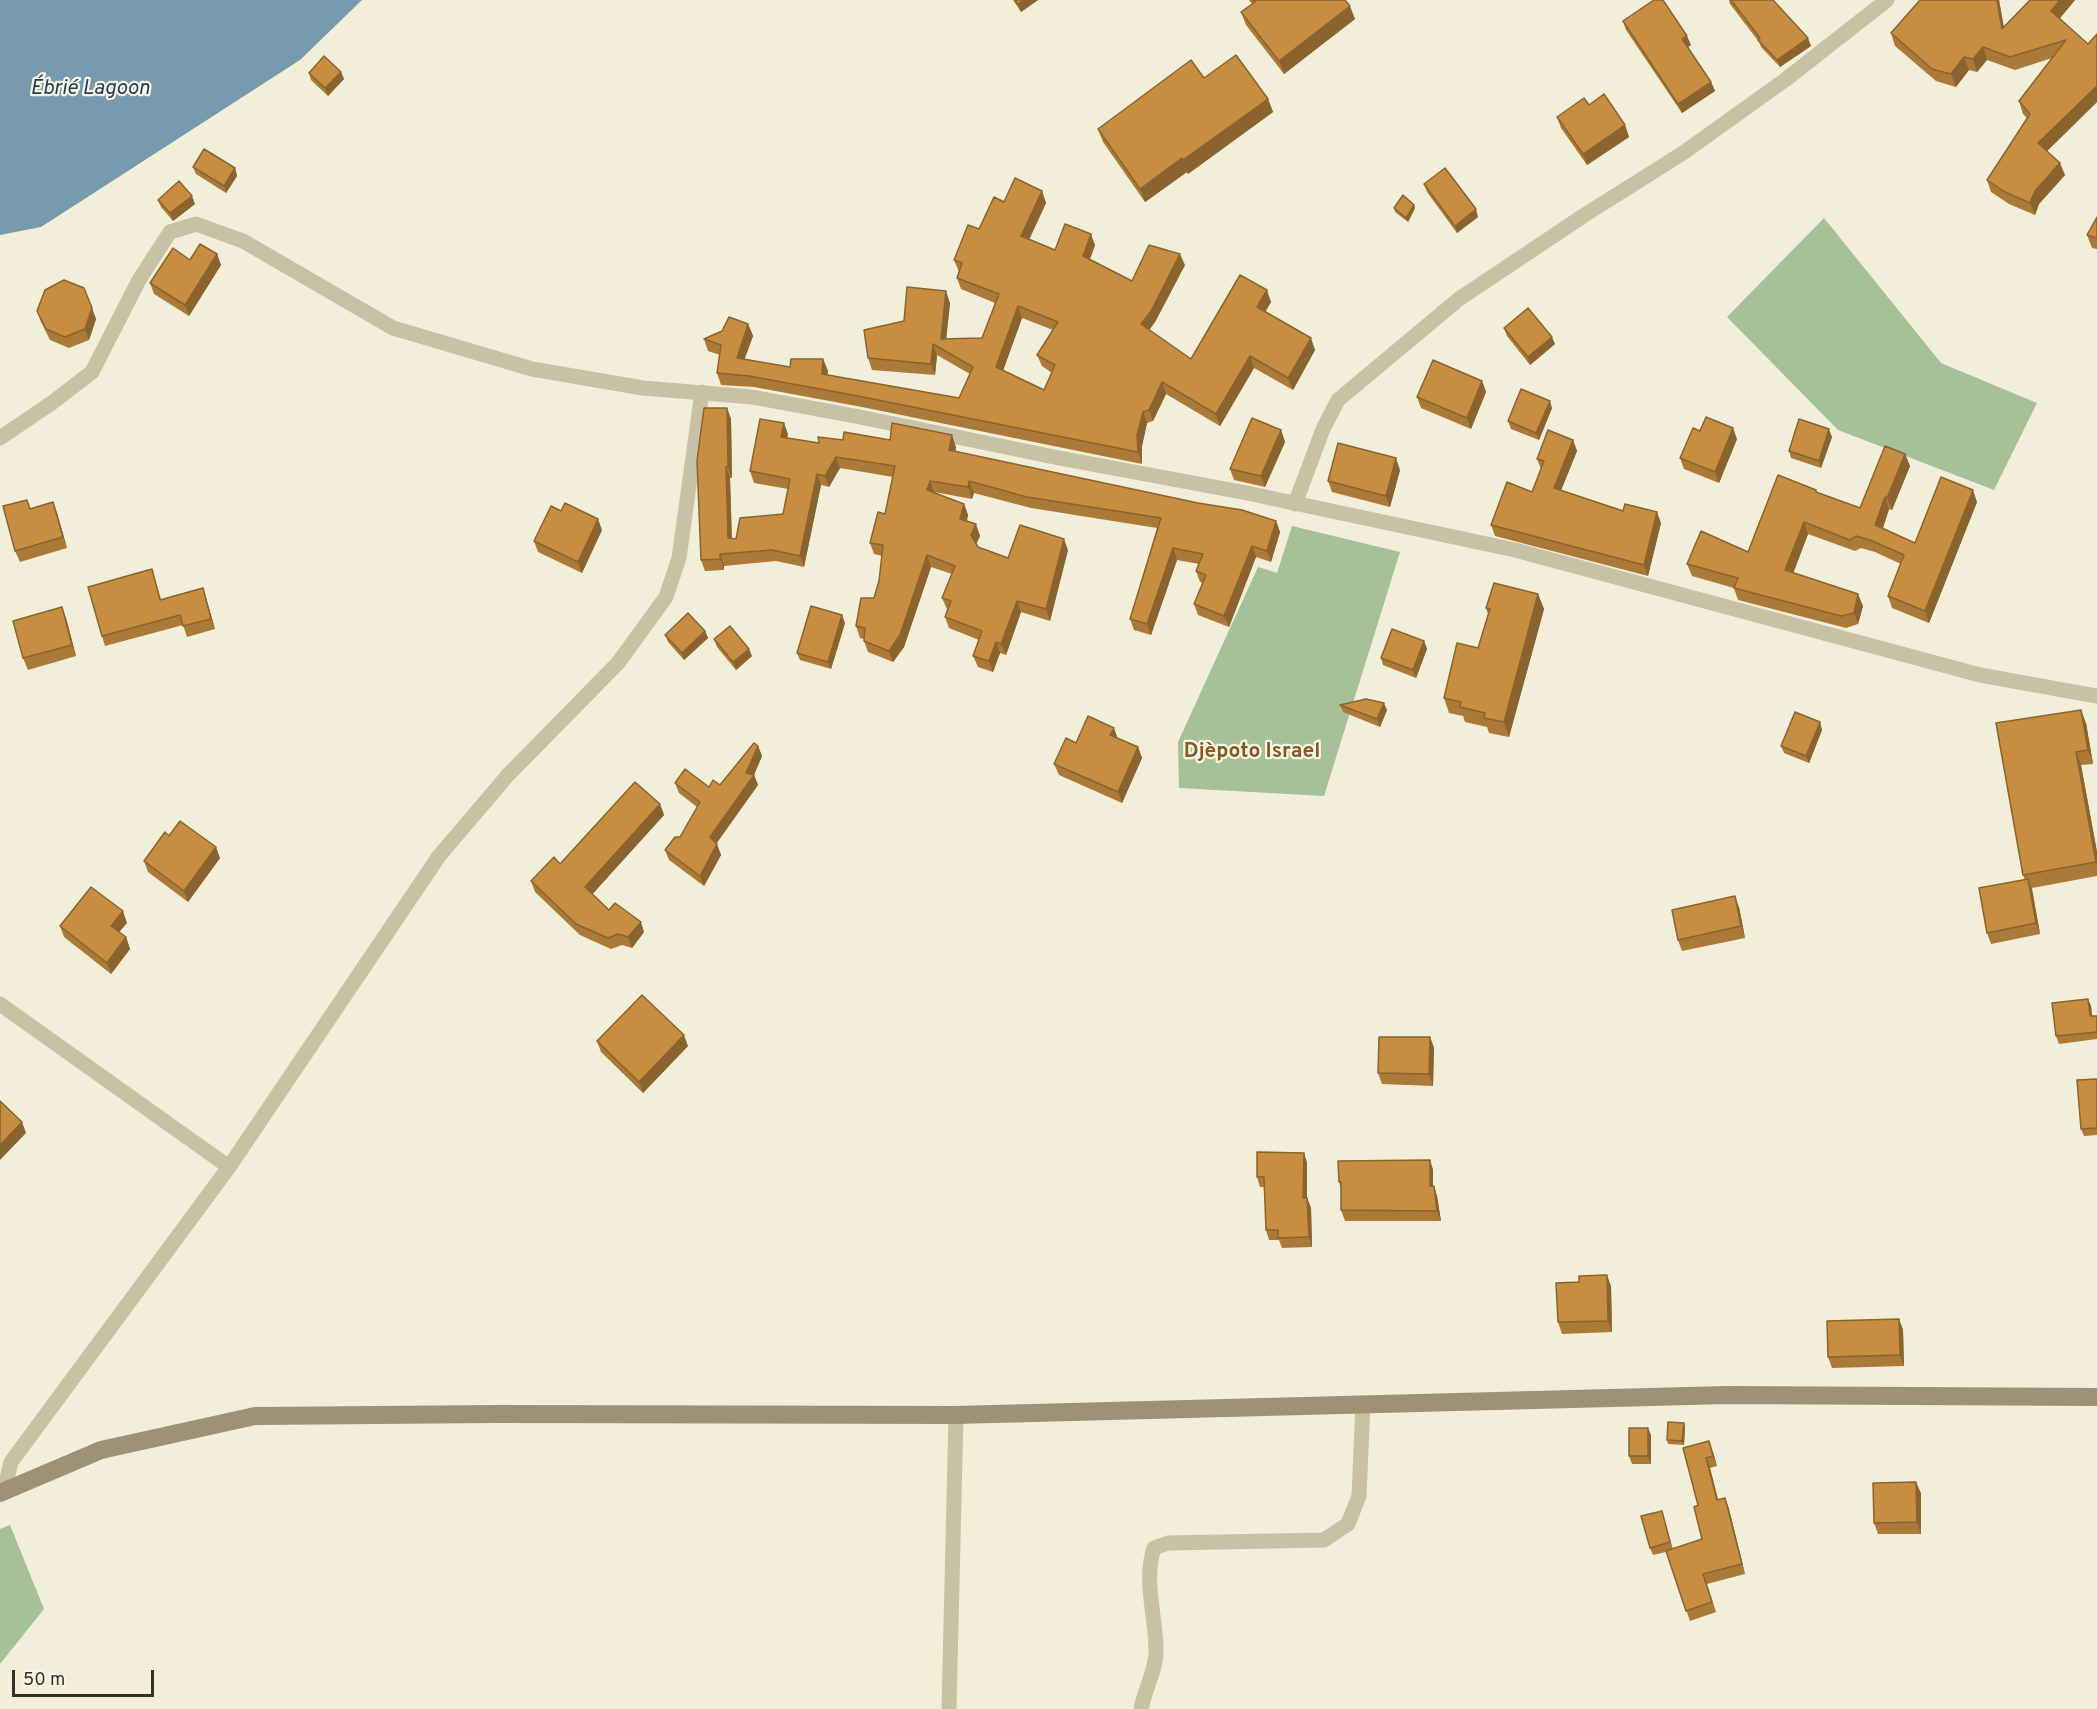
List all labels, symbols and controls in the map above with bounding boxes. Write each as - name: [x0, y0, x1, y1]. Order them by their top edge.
- water label: Ébrié Lagoon: [30, 77, 150, 103]
- district label: Djèpoto Israel: [1184, 740, 1320, 766]
- scale bar: [15, 1658, 158, 1696]
- text: 50 m: [23, 1669, 65, 1692]

